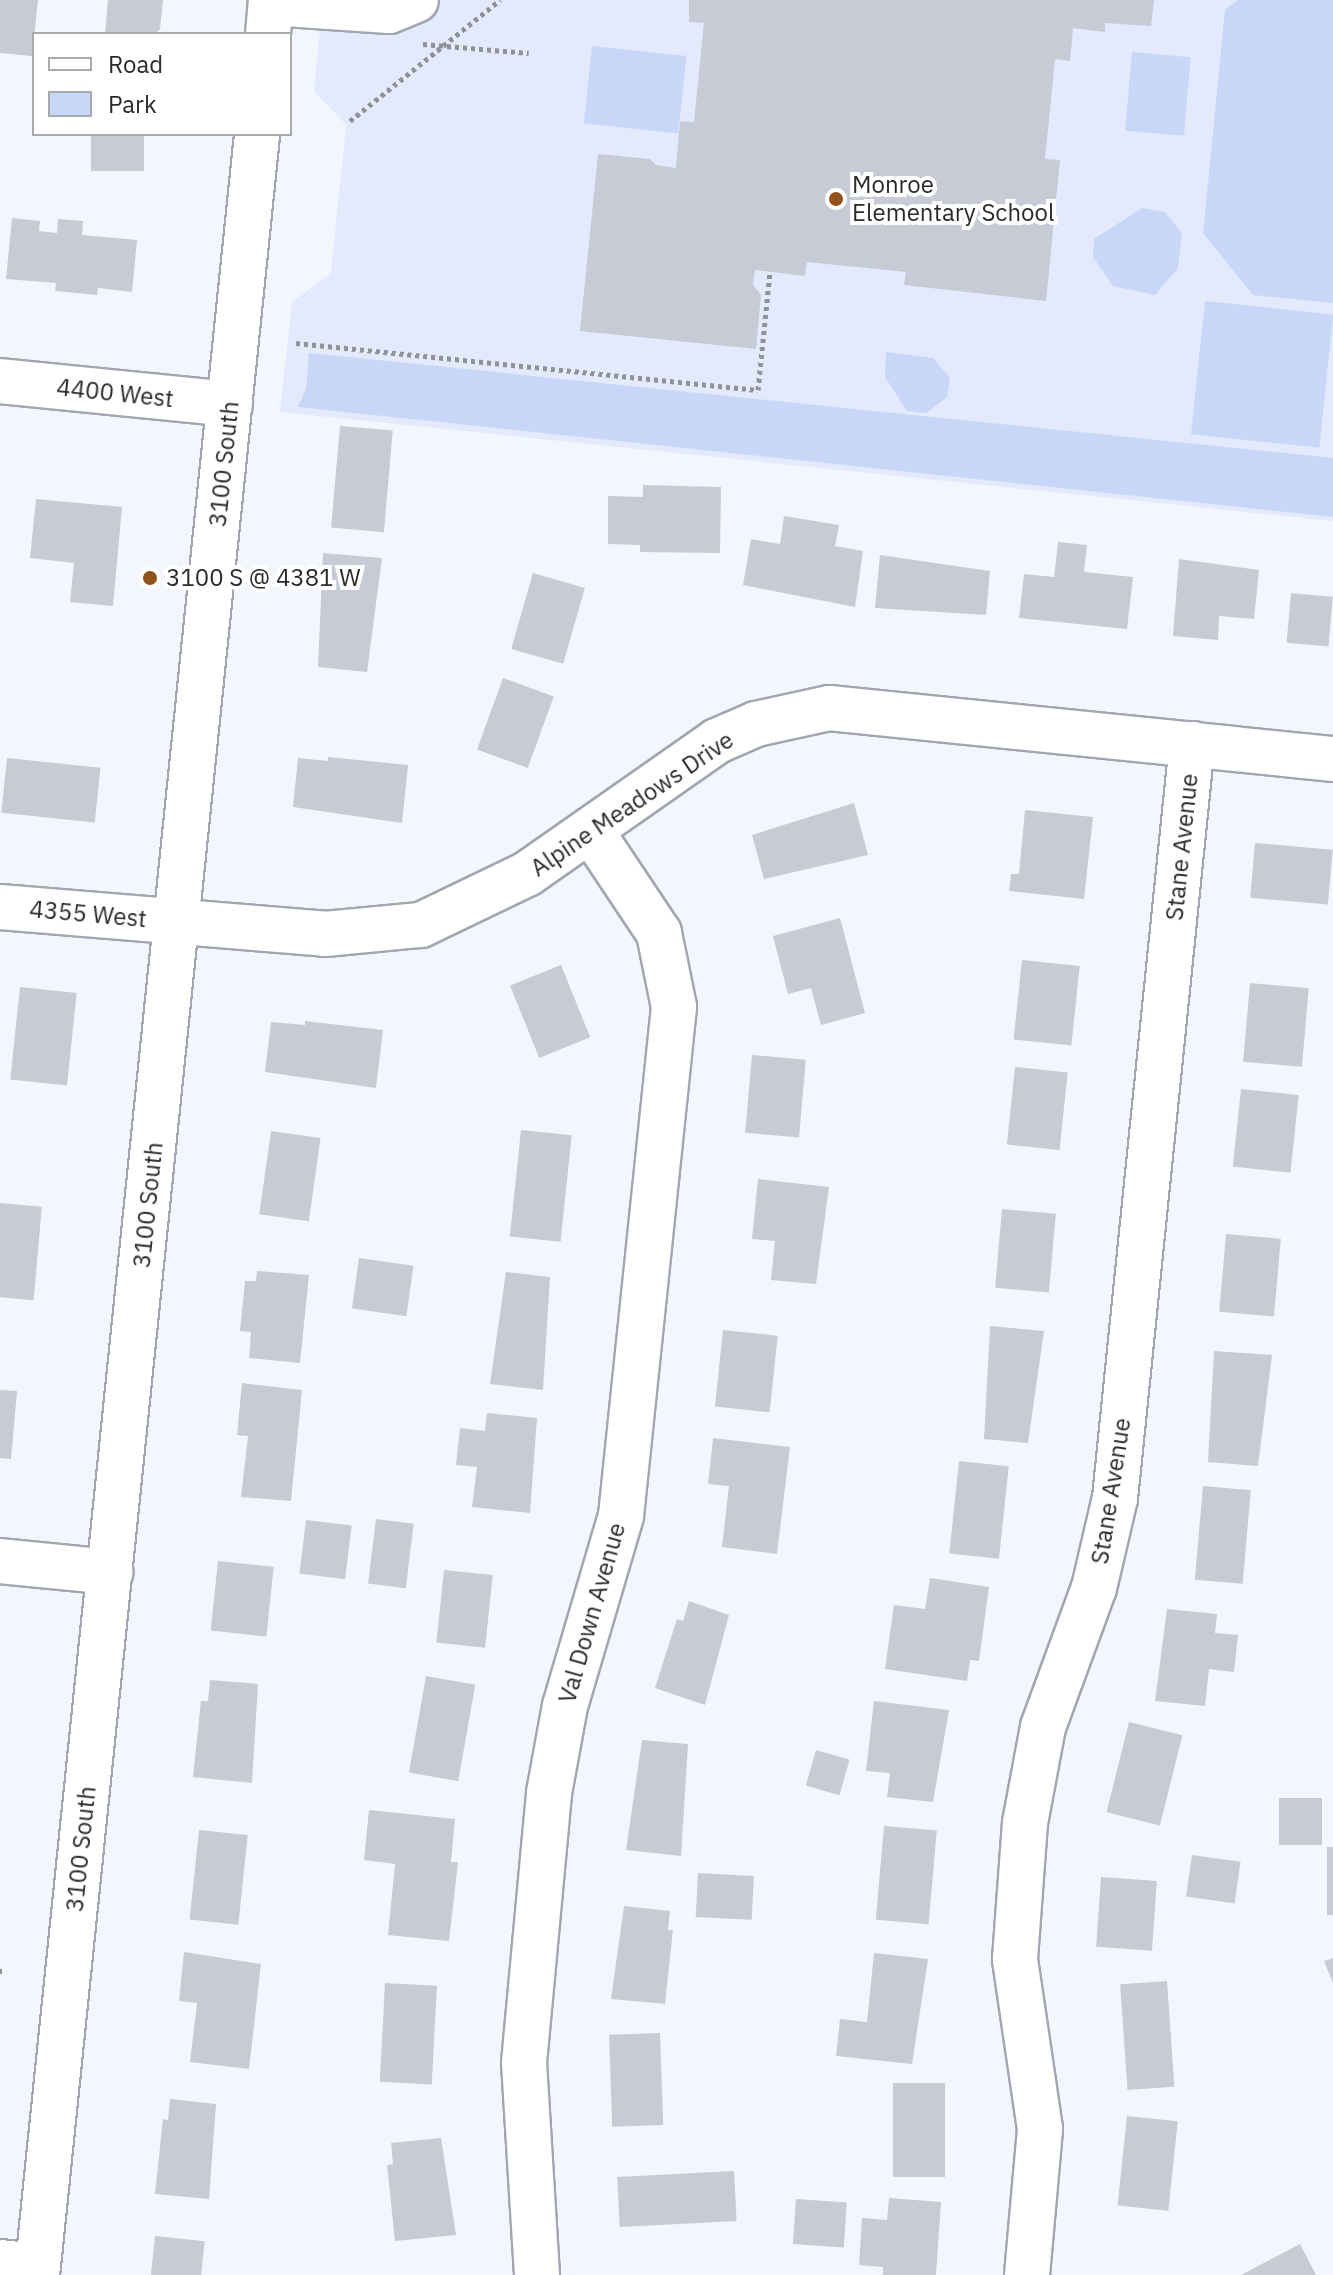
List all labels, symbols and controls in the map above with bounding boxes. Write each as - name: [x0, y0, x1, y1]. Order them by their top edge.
- legend: [32, 32, 292, 136]
- text: Road: [108, 48, 163, 80]
- text: Park: [108, 88, 157, 120]
- place label: Monroe Elementary School: [852, 171, 1054, 227]
- marker: Monroe Elementary School: [827, 190, 845, 208]
- street label: 4400 West: [55, 373, 175, 413]
- street label: 3100 South: [203, 400, 245, 528]
- place label: 3100 S @ 4381 W: [166, 564, 361, 592]
- marker: 3100 S @ 4381 W: [141, 569, 159, 587]
- street label: Alpine Meadows Drive: [525, 725, 739, 883]
- street label: Stane Avenue: [1160, 772, 1204, 922]
- street label: 4355 West: [28, 895, 148, 933]
- street label: 3100 South: [127, 1141, 169, 1269]
- street label: Stane Avenue: [1085, 1416, 1137, 1566]
- street label: Val Down Avenue: [552, 1520, 632, 1706]
- street label: 3100 South: [60, 1785, 102, 1913]

